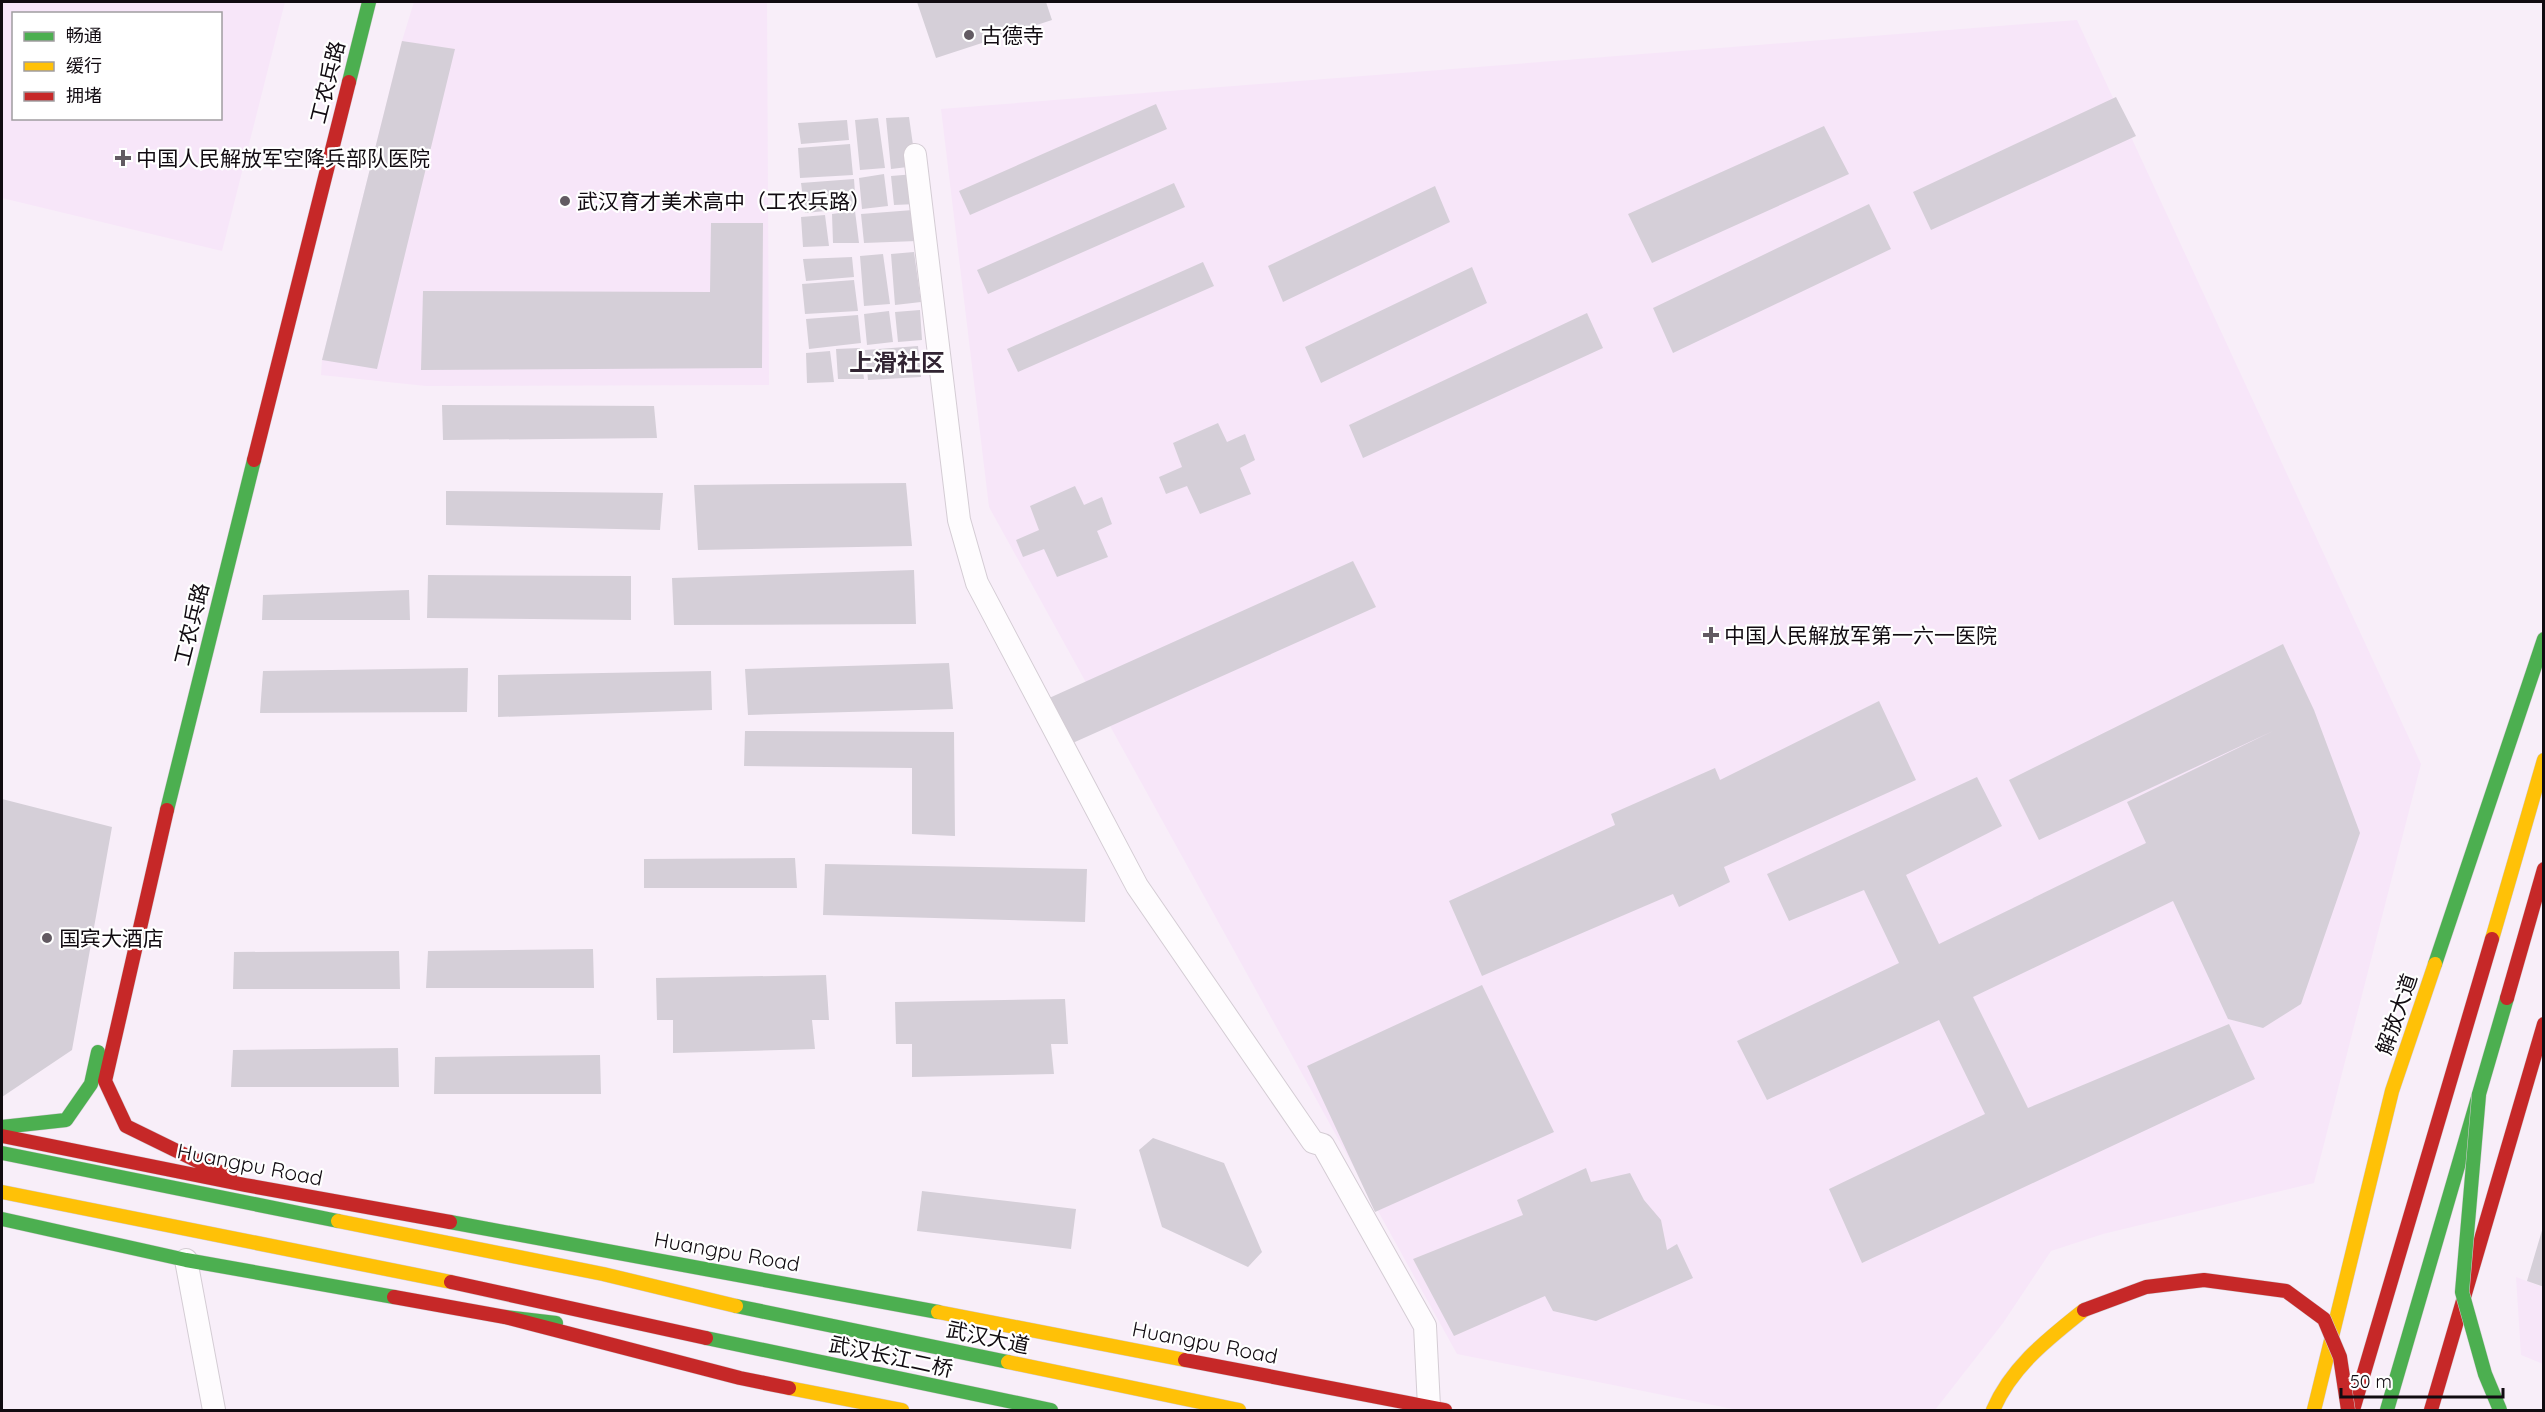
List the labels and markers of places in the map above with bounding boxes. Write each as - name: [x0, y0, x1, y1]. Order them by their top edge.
- place label: 古德寺: [981, 22, 1044, 48]
- marker: 古德寺: [962, 28, 976, 42]
- place label: 中国人民解放军空降兵部队医院: [136, 145, 430, 171]
- marker: 中国人民解放军空降兵部队医院: [114, 149, 132, 167]
- place label: 武汉育才美术高中（工农兵路）: [577, 188, 871, 214]
- marker: 武汉育才美术高中（工农兵路）: [558, 194, 572, 208]
- place label: 中国人民解放军第一六一医院: [1724, 622, 1997, 648]
- marker: 中国人民解放军第一六一医院: [1702, 626, 1720, 644]
- place label: 国宾大酒店: [59, 925, 164, 951]
- marker: 国宾大酒店: [40, 931, 54, 945]

